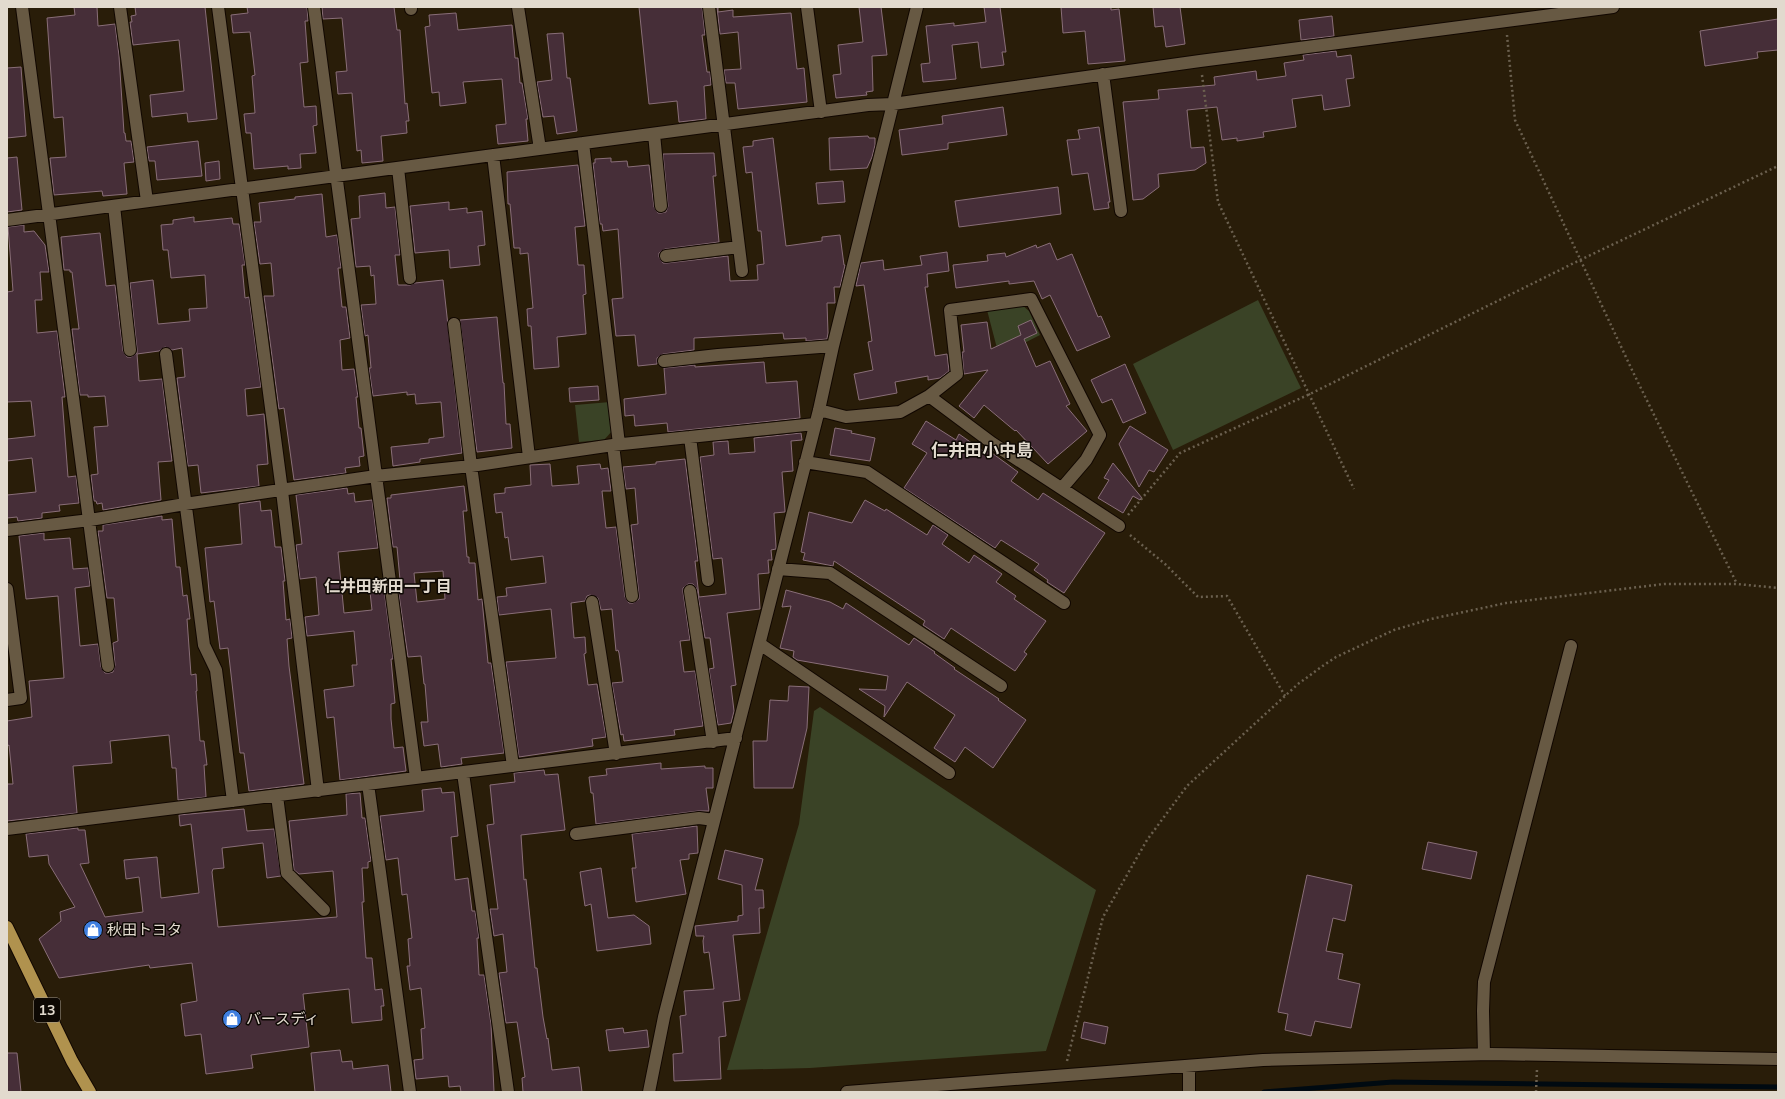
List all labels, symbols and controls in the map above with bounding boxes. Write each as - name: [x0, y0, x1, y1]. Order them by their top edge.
- district label: 仁井田小中島: [931, 439, 1033, 460]
- district label: 仁井田新田一丁目: [324, 576, 452, 596]
- shop icon: 秋田トヨタ: [82, 919, 104, 941]
- place label: 秋田トヨタ: [107, 920, 182, 939]
- road number: 13: [34, 998, 60, 1022]
- shop icon: バースディ: [221, 1008, 243, 1030]
- place label: バースディ: [246, 1009, 319, 1028]

